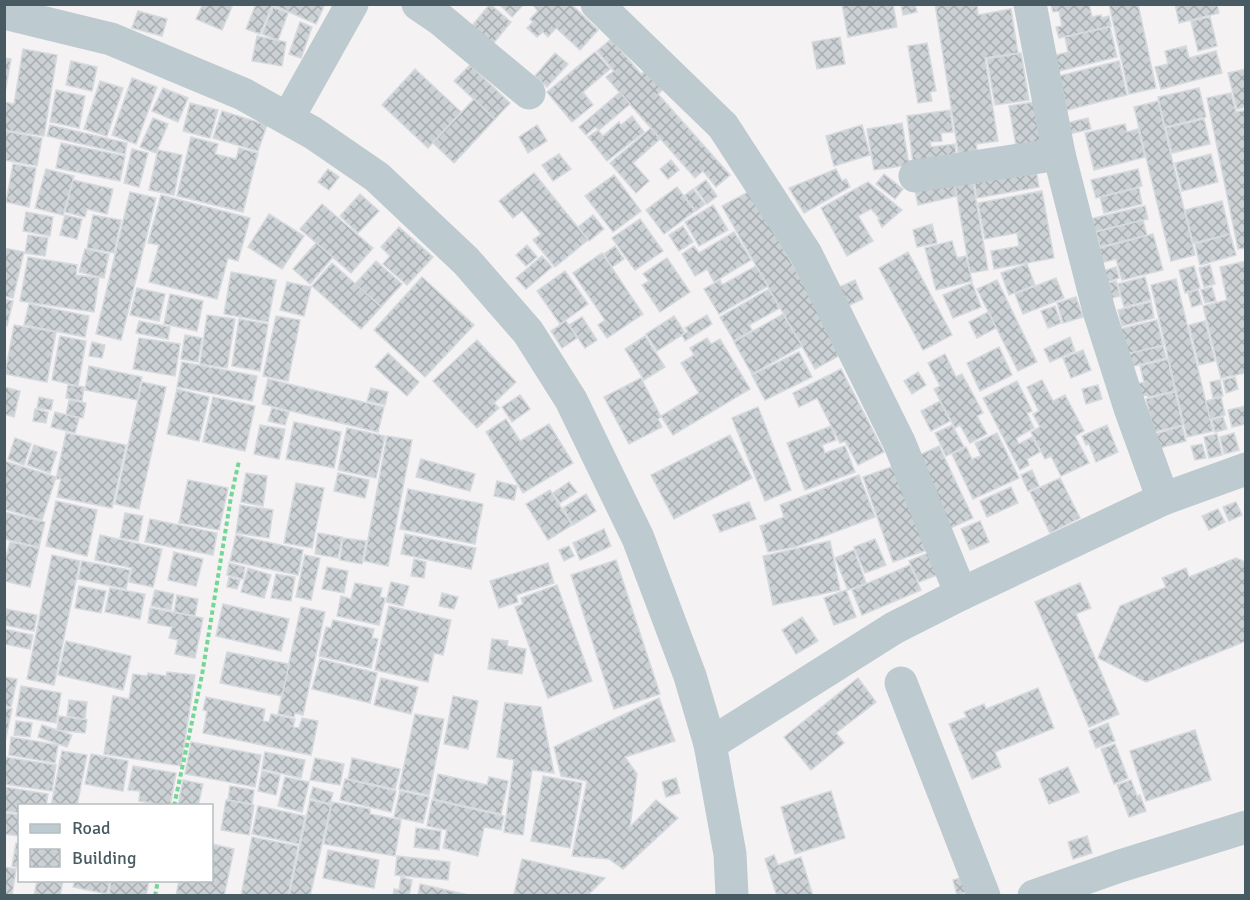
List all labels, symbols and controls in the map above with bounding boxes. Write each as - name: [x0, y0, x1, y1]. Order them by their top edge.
- legend: [18, 804, 213, 882]
- text: Road: [72, 817, 111, 839]
- text: Building: [72, 847, 136, 869]

